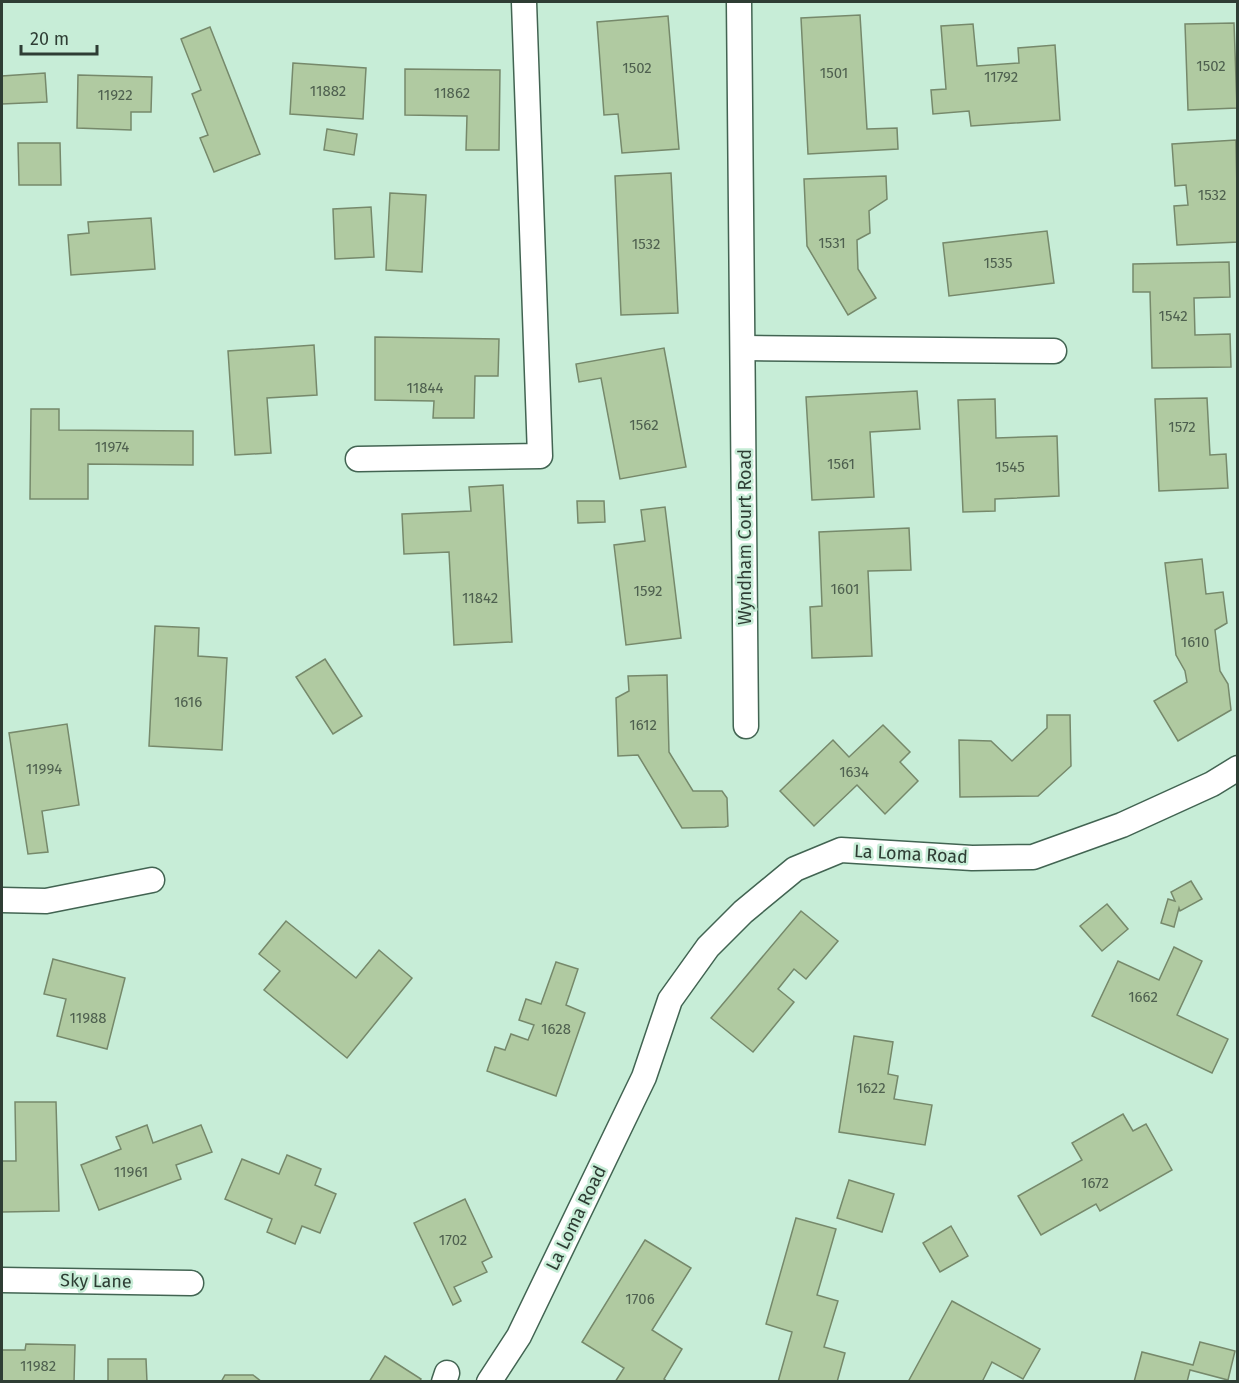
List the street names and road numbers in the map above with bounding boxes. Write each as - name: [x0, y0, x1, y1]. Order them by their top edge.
- street label: Wyndham Court Road: [734, 449, 756, 625]
- street label: La Loma Road: [854, 840, 968, 868]
- street label: La Loma Road: [541, 1162, 611, 1274]
- street label: Sky Lane: [60, 1269, 132, 1293]

